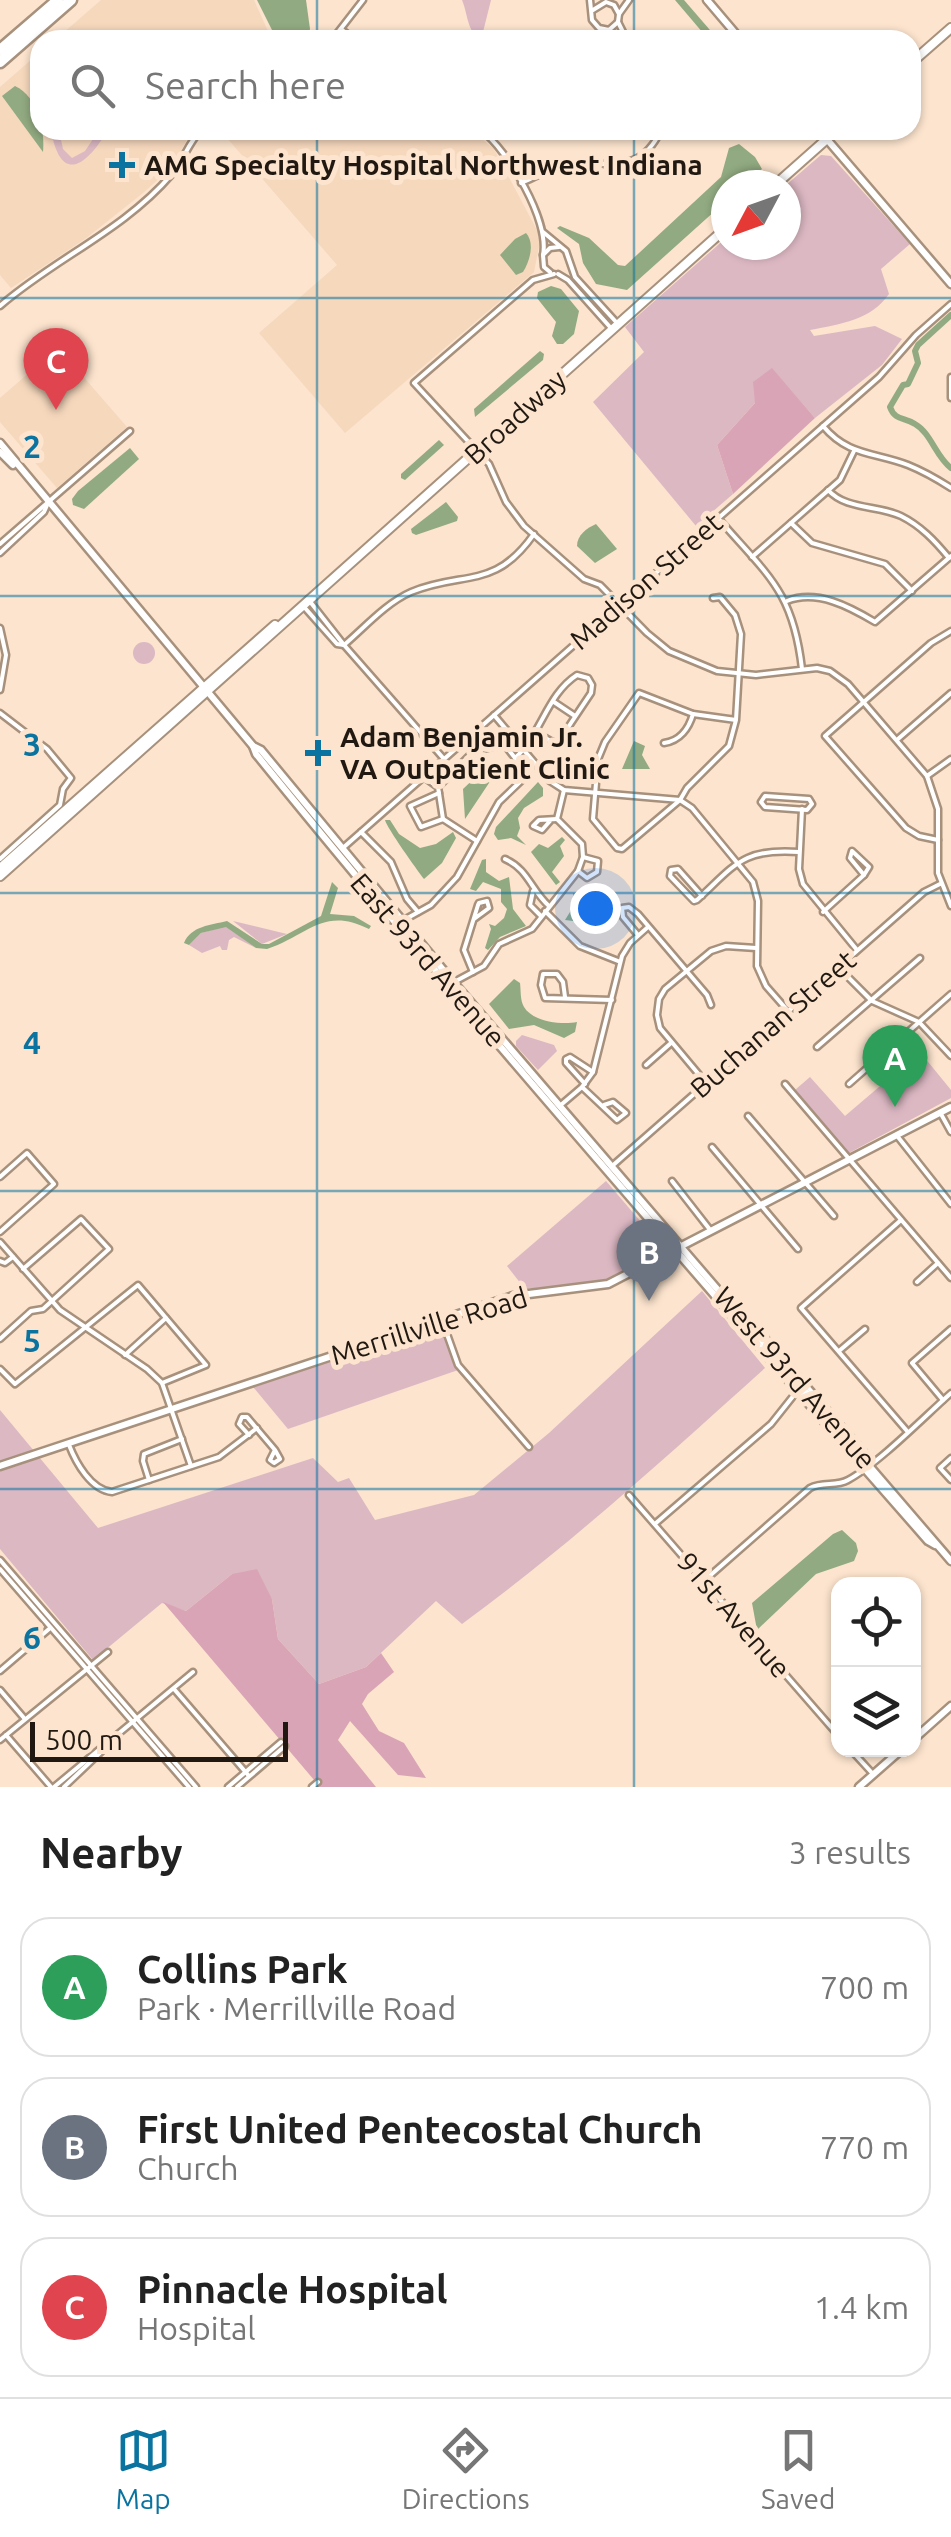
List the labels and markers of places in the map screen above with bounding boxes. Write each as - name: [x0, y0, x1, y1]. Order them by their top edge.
- place label: AMG Specialty Hospital Northwest Indiana: [144, 149, 703, 180]
- marker: AMG Specialty Hospital Northwest Indiana: [109, 152, 135, 178]
- pin: C: [23, 328, 88, 410]
- place label: Adam Benjamin Jr. VA Outpatient Clinic: [340, 721, 610, 784]
- marker: Adam Benjamin Jr. VA Outpatient Clinic: [305, 740, 331, 766]
- pin: A: [862, 1024, 928, 1107]
- pin: B: [616, 1218, 682, 1301]

